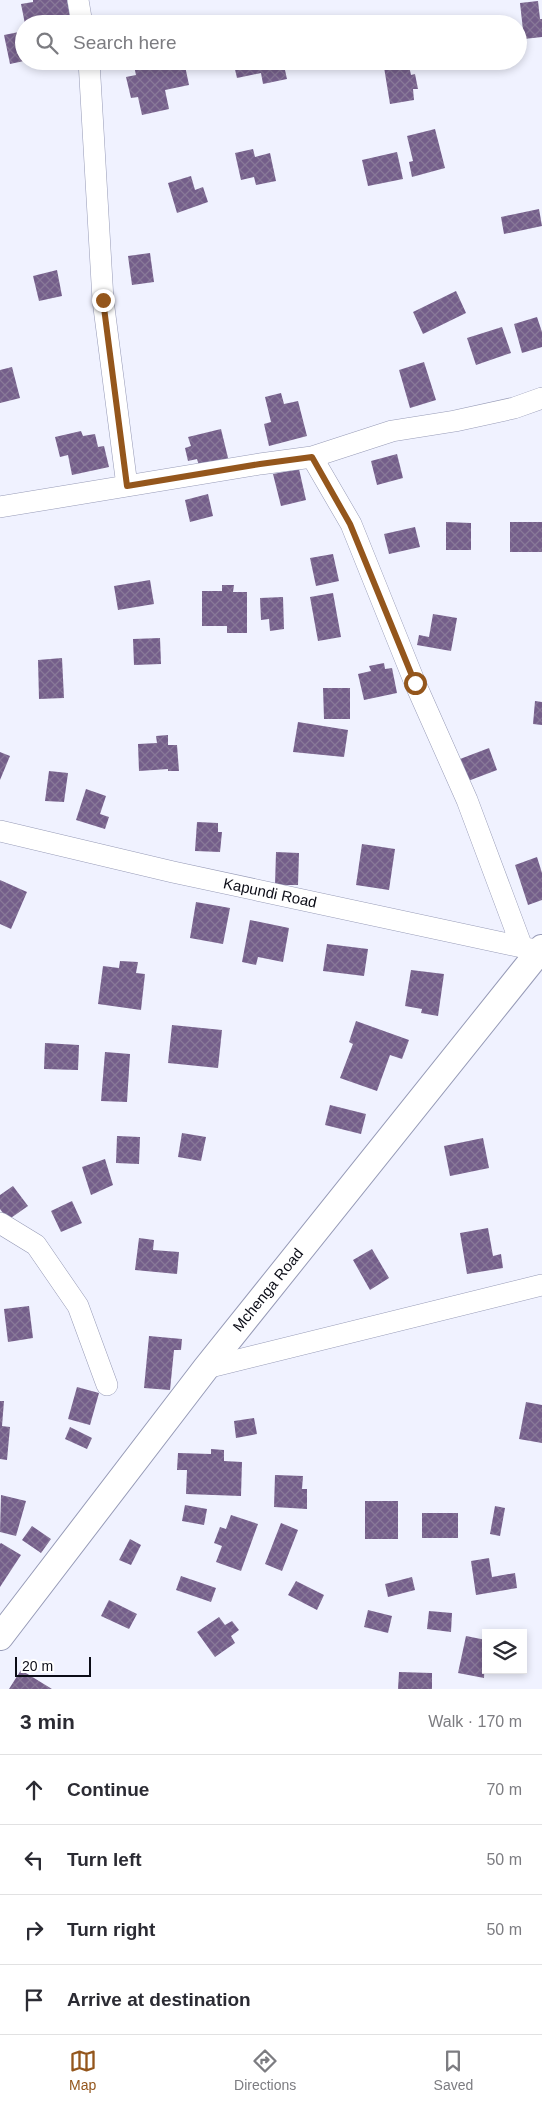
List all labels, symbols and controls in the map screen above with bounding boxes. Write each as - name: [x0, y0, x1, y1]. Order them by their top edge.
- search box: [15, 15, 527, 70]
- icon: search: [33, 29, 61, 57]
- text: Search here: [73, 32, 177, 53]
- route end: [92, 289, 115, 312]
- route start: [404, 672, 427, 695]
- street label: Kapundi Road: [222, 874, 318, 911]
- street label: Mchenga Road: [229, 1245, 306, 1335]
- map controls: [482, 1629, 527, 1674]
- button: layers: [482, 1629, 527, 1674]
- scale bar: [15, 1654, 91, 1677]
- text: 20 m: [22, 1658, 53, 1674]
- text: 3 min: [20, 1710, 75, 1733]
- text: Walk · 170 m: [428, 1713, 522, 1730]
- icon: ahead: [20, 1776, 48, 1804]
- text: Continue: [67, 1779, 149, 1800]
- text: 70 m: [486, 1781, 522, 1798]
- icon: left: [20, 1846, 48, 1874]
- text: Turn left: [67, 1849, 142, 1870]
- text: 50 m: [486, 1851, 522, 1868]
- icon: right: [20, 1916, 48, 1944]
- text: Turn right: [67, 1919, 155, 1940]
- text: 50 m: [486, 1921, 522, 1938]
- icon: arrive: [20, 1986, 48, 2014]
- text: Arrive at destination: [67, 1989, 251, 2010]
- tab: Map: [69, 2047, 97, 2093]
- tab: Directions: [234, 2047, 296, 2093]
- tab: Saved: [434, 2047, 473, 2093]

